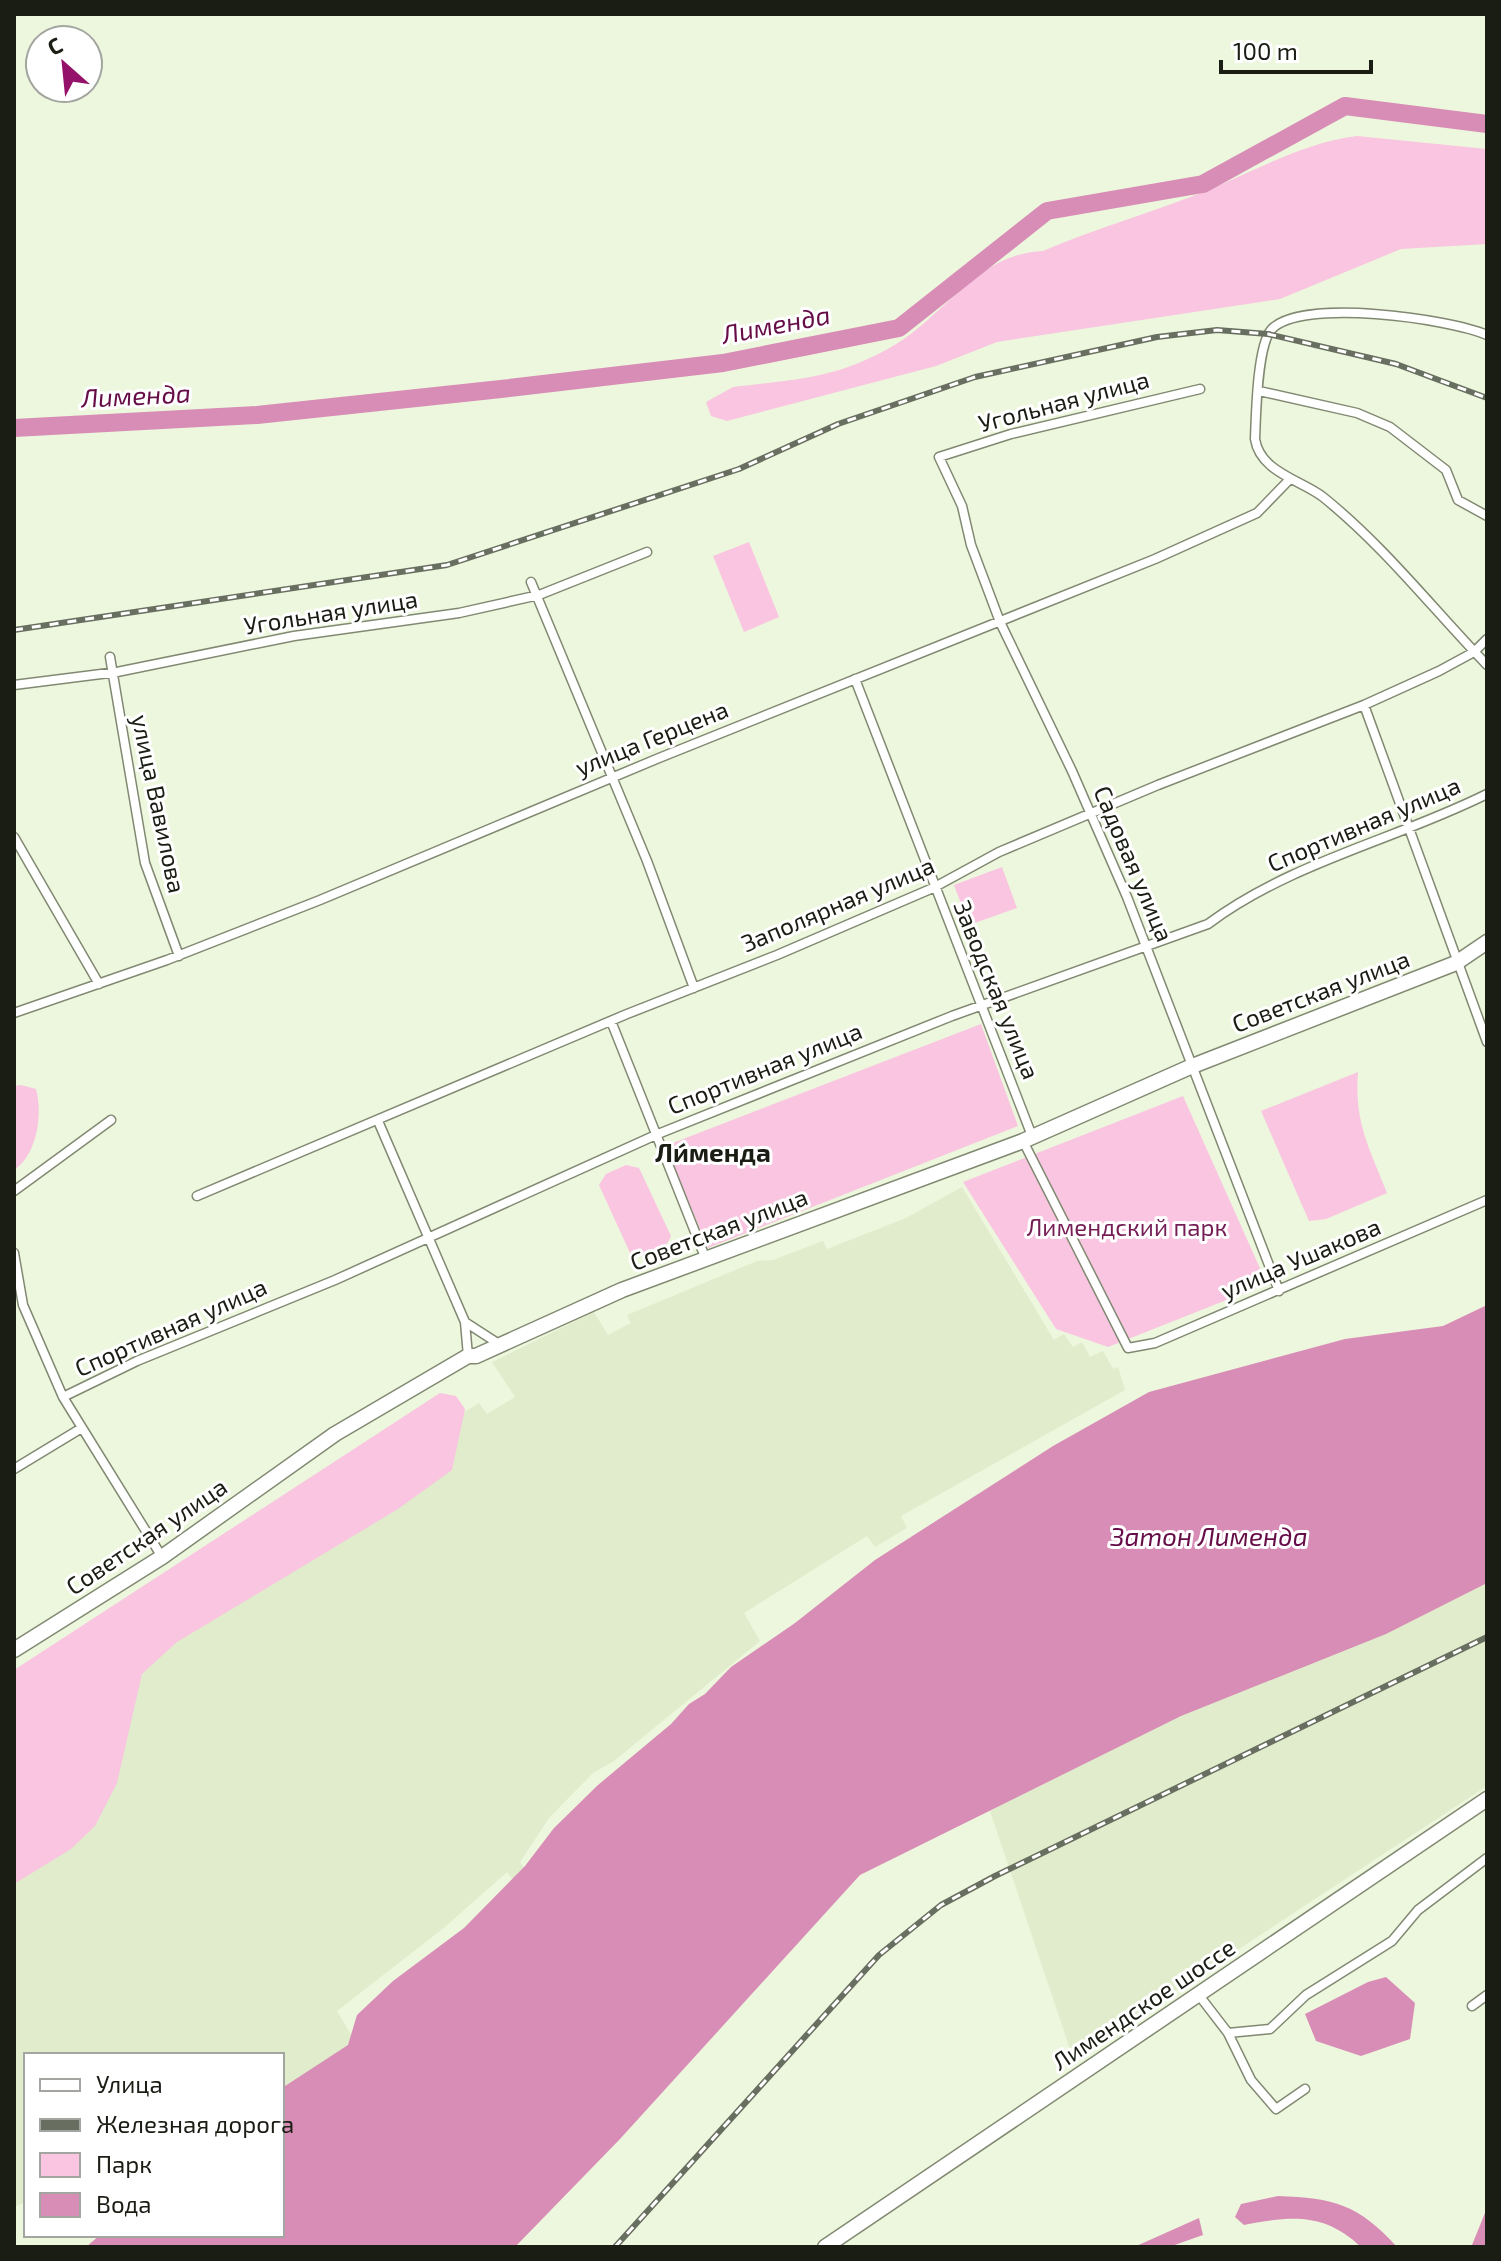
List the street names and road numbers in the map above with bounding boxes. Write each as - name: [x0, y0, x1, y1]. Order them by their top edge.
- street label: Угольная улица: [975, 364, 1152, 438]
- street label: Угольная улица: [242, 583, 420, 641]
- street label: улица Герцена: [571, 694, 733, 782]
- street label: улица Вавилова: [125, 712, 193, 896]
- street label: Спортивная улица: [1262, 770, 1465, 878]
- street label: Садовая улица: [1088, 781, 1180, 946]
- street label: Заполярная улица: [737, 850, 939, 958]
- street label: Заводская улица: [947, 896, 1047, 1084]
- street label: Советская улица: [1228, 943, 1414, 1039]
- street label: Спортивная улица: [663, 1015, 866, 1121]
- street label: Советская улица: [626, 1181, 812, 1277]
- street label: улица Ушакова: [1216, 1211, 1385, 1305]
- street label: Спортивная улица: [70, 1271, 271, 1383]
- street label: Советская улица: [60, 1471, 233, 1601]
- street label: Лимендское шоссе: [1046, 1932, 1240, 2076]

